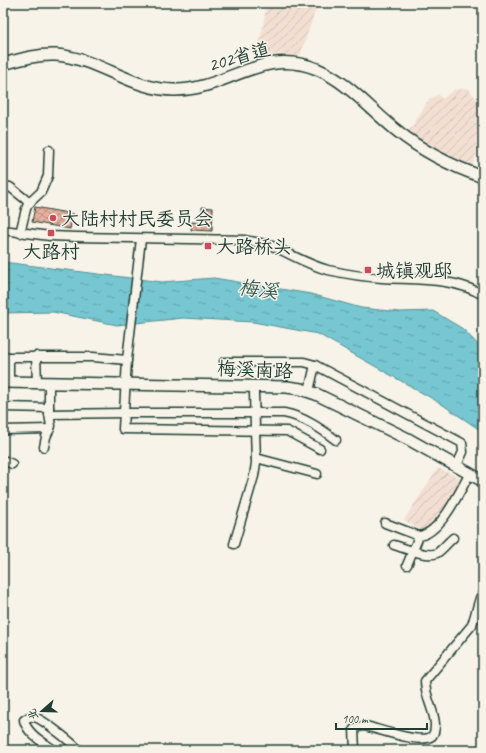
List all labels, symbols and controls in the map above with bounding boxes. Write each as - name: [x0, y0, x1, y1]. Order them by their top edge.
- street label: 202省道: [205, 37, 273, 77]
- place label: 大陆村村民委员会: [61, 207, 213, 231]
- marker: 大陆村村民委员会: [48, 213, 58, 223]
- marker: 大路村: [46, 228, 56, 238]
- place label: 大路桥头: [216, 235, 292, 259]
- place label: 大路村: [22, 240, 80, 264]
- marker: 大路桥头: [203, 241, 213, 251]
- place label: 城镇观邸: [376, 259, 452, 283]
- marker: 城镇观邸: [363, 265, 373, 275]
- water label: 梅溪: [237, 275, 280, 304]
- street label: 梅溪南路: [217, 357, 293, 383]
- north arrow: [22, 691, 62, 731]
- scale bar: [336, 705, 427, 731]
- text: 北: [24, 707, 41, 722]
- text: 100 m: [342, 711, 369, 727]

